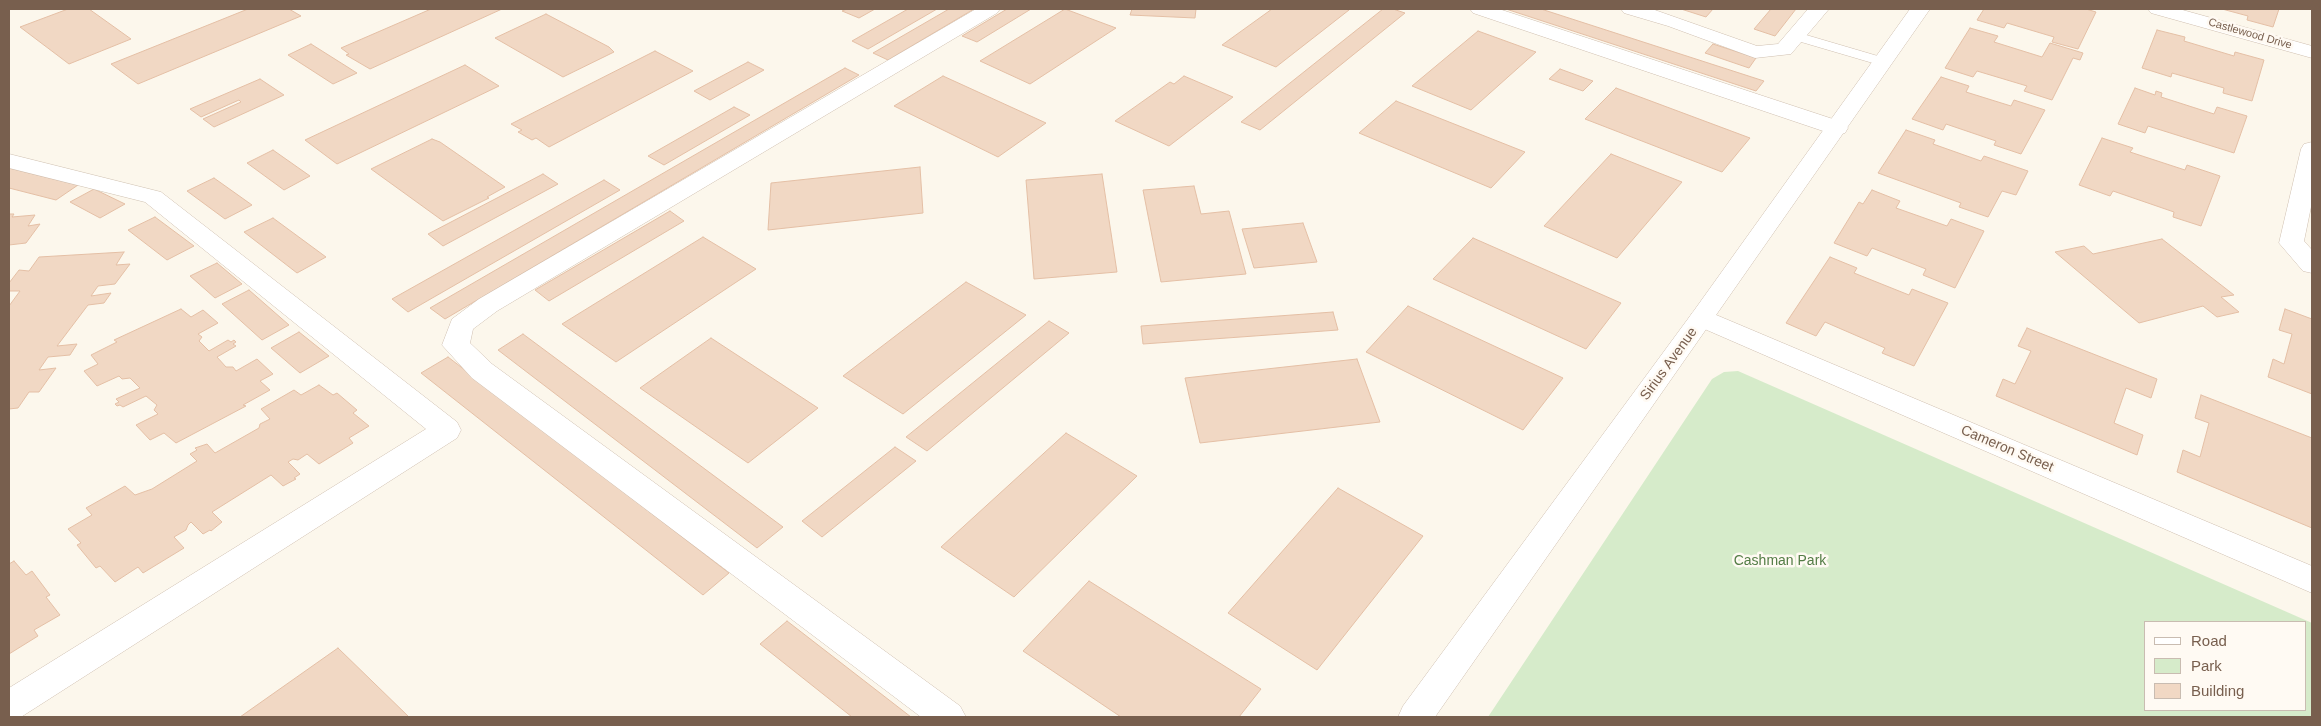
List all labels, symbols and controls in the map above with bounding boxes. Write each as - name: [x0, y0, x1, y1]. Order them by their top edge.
- street label: Castlewood Drive: [2207, 16, 2293, 52]
- street label: Sirius Avenue: [1637, 324, 1701, 404]
- street label: Cameron Street: [1958, 422, 2056, 476]
- park label: Cashman Park: [1734, 553, 1826, 569]
- legend: [2144, 621, 2306, 711]
- text: Road: [2191, 632, 2227, 649]
- text: Park: [2191, 657, 2222, 674]
- text: Building: [2191, 682, 2244, 699]

